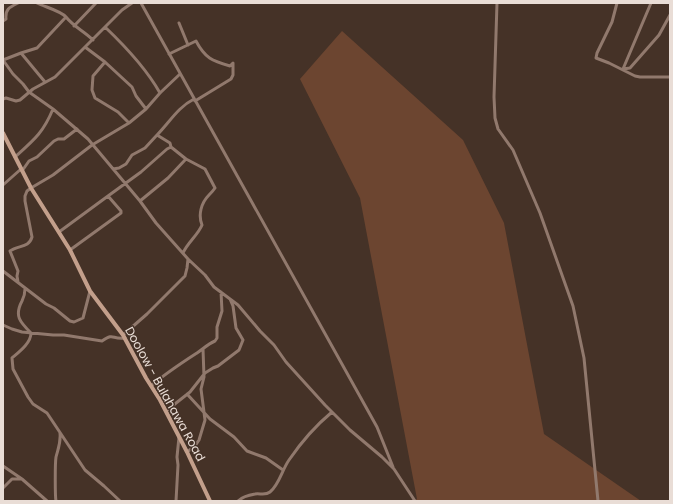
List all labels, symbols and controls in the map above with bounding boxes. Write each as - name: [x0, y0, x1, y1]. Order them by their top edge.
- street label: Doolow - Bulahawa Road: [121, 323, 210, 464]

